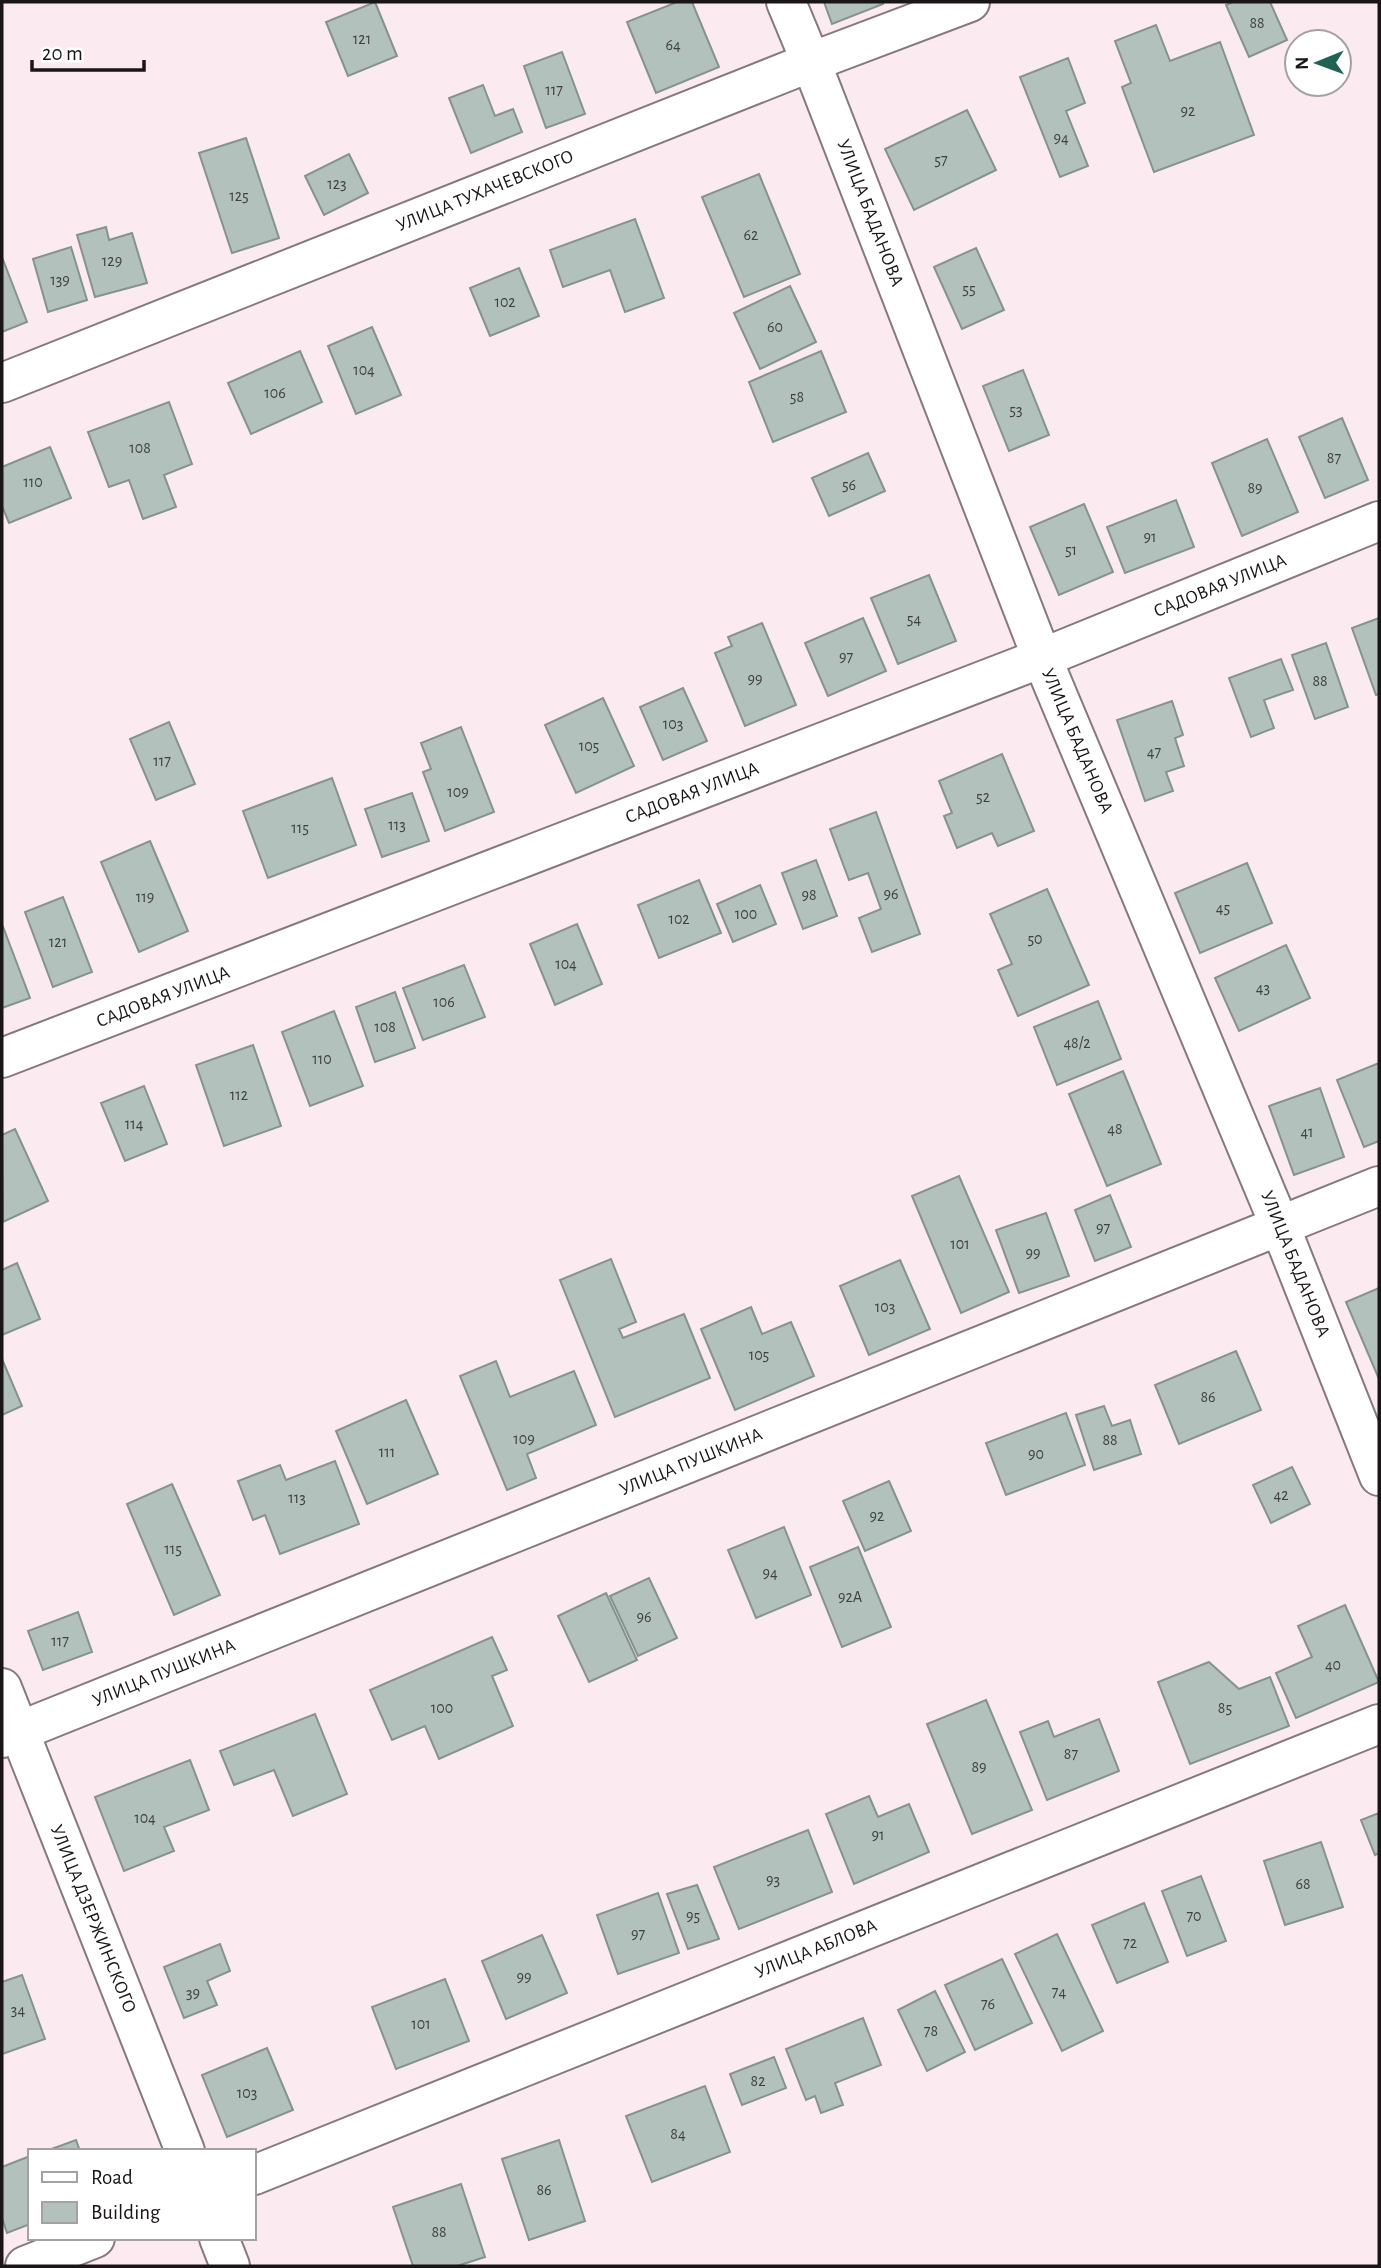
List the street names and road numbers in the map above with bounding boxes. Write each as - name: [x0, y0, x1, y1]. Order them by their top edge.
- street label: УЛИЦА БАДАНОВА: [833, 137, 907, 289]
- street label: УЛИЦА ТУХАЧЕВСКОГО: [394, 147, 576, 235]
- street label: САДОВАЯ УЛИЦА: [1151, 551, 1289, 621]
- street label: УЛИЦА БАДАНОВА: [1038, 666, 1116, 816]
- street label: САДОВАЯ УЛИЦА: [623, 759, 761, 827]
- street label: САДОВАЯ УЛИЦА: [94, 963, 232, 1031]
- street label: УЛИЦА БАДАНОВА: [1257, 1188, 1333, 1340]
- street label: УЛИЦА ПУШКИНА: [617, 1425, 765, 1499]
- street label: УЛИЦА ПУШКИНА: [90, 1636, 238, 1710]
- street label: УЛИЦА ДЗЕРЖИНСКОГО: [47, 1822, 139, 2016]
- street label: УЛИЦА АБЛОВА: [752, 1916, 880, 1982]

